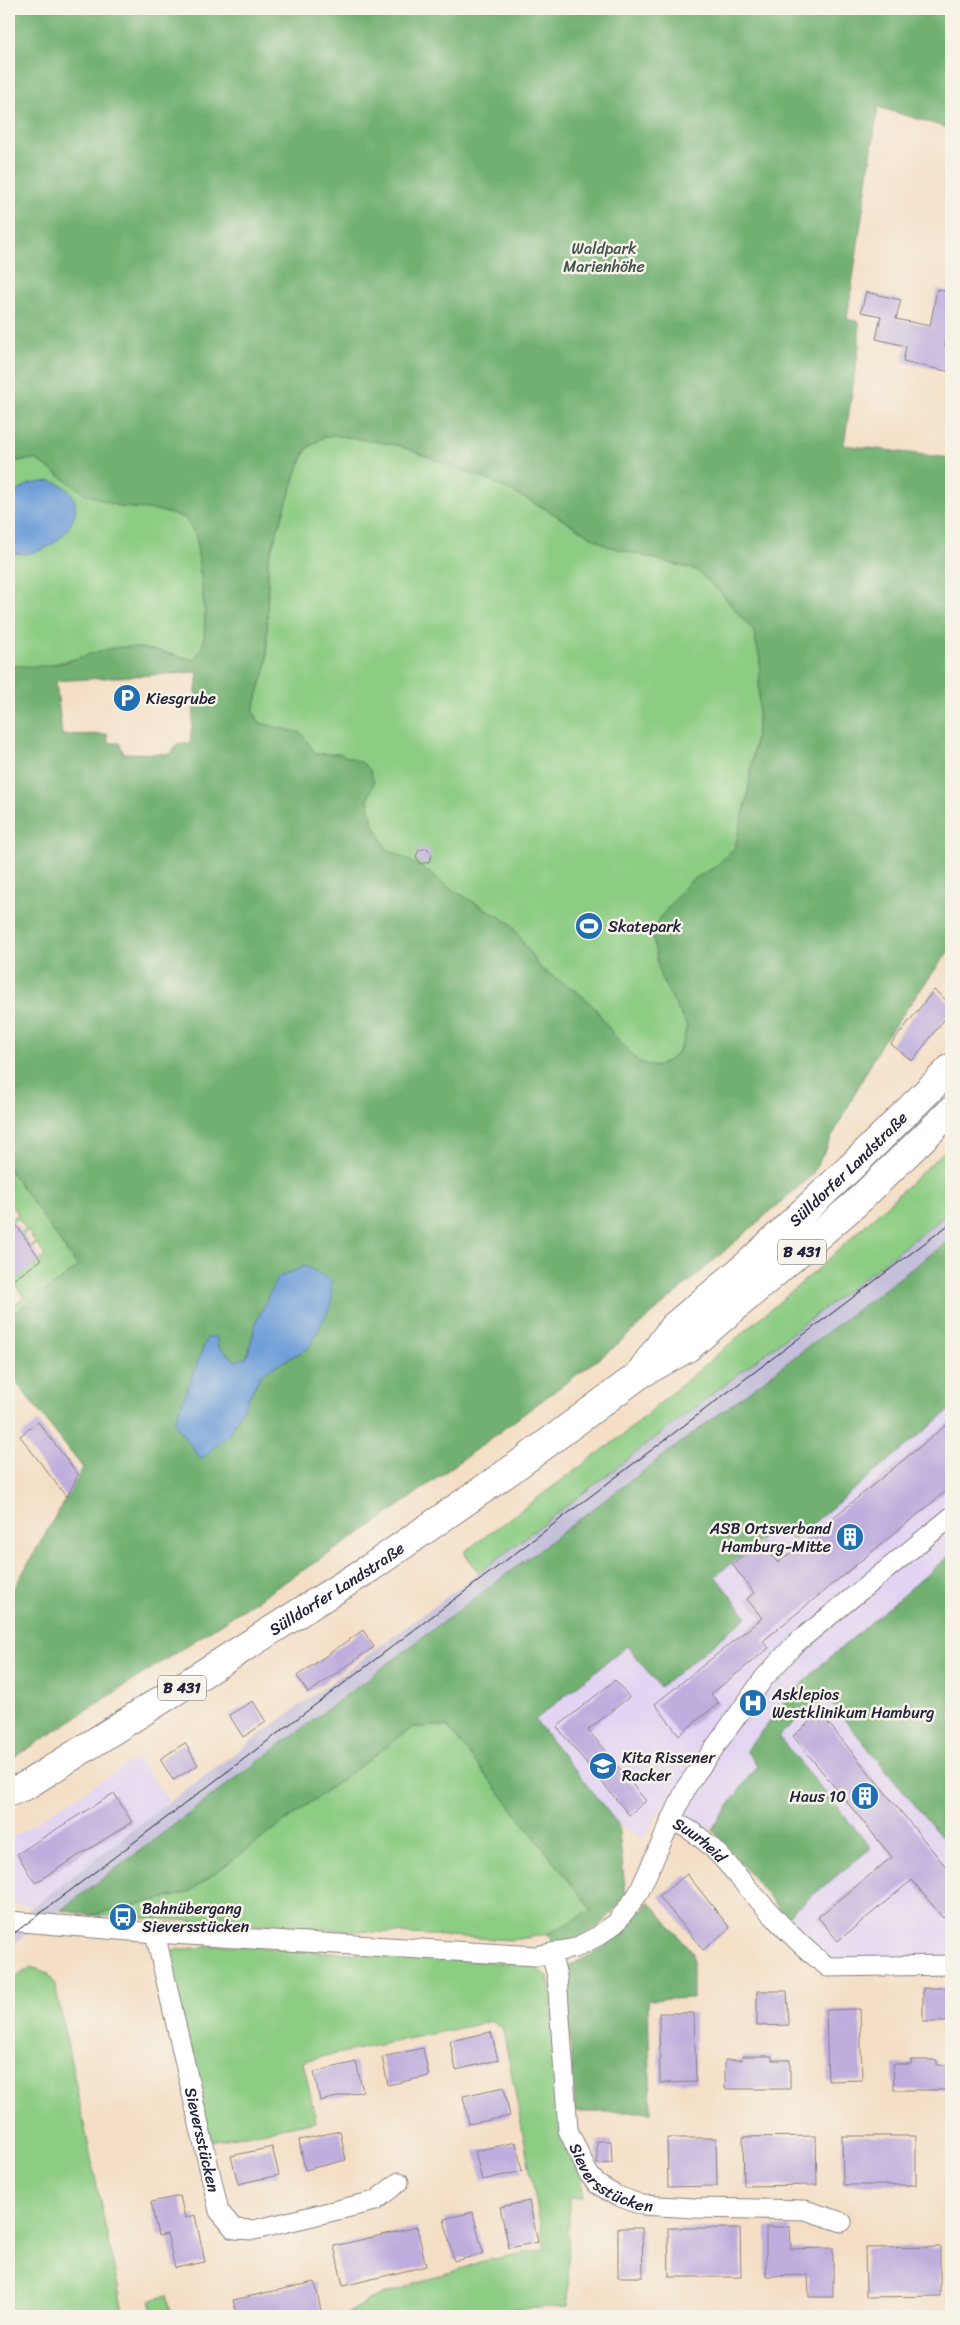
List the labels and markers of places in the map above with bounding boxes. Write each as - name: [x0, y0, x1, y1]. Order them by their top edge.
- parking icon: Kiesgrube: [112, 683, 142, 713]
- place label: Kiesgrube: [146, 684, 216, 713]
- sports icon: Skatepark: [574, 911, 604, 941]
- place label: Skatepark: [608, 912, 682, 941]
- place label: ASB Ortsverband Hamburg-Mitte: [709, 1514, 833, 1561]
- building icon: ASB Ortsverband Hamburg-Mitte: [835, 1522, 865, 1552]
- place label: Asklepios Westklinikum Hamburg: [771, 1680, 934, 1727]
- hospital icon: Asklepios Westklinikum Hamburg: [738, 1688, 768, 1718]
- place label: Kita Rissener Racker: [622, 1743, 716, 1790]
- school or university icon: Kita Rissener Racker: [588, 1751, 618, 1781]
- building icon: Haus 10: [850, 1781, 880, 1811]
- place label: Haus 10: [790, 1782, 846, 1811]
- place label: Bahnübergang Sieversstücken: [142, 1894, 250, 1941]
- bus stop icon: Bahnübergang Sieversstücken: [108, 1902, 138, 1932]

